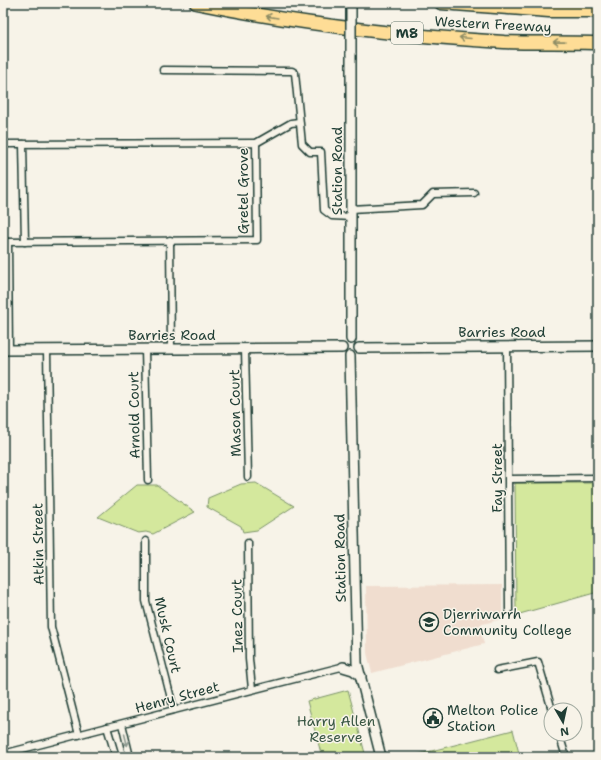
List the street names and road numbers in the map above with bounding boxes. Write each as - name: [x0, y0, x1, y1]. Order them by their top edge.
- street label: Western Freeway: [434, 12, 552, 36]
- road number: M8: [391, 22, 423, 44]
- street label: Station Road: [328, 127, 346, 215]
- street label: Gretel Grove: [234, 148, 252, 234]
- street label: Barries Road: [458, 323, 546, 341]
- street label: Barries Road: [128, 326, 216, 344]
- street label: Mason Court: [225, 369, 245, 457]
- street label: Arnold Court: [124, 371, 144, 459]
- street label: Fay Street: [488, 443, 506, 513]
- street label: Atkin Street: [28, 503, 48, 585]
- street label: Station Road: [330, 513, 350, 602]
- street label: Inez Court: [227, 579, 247, 653]
- street label: Musk Court: [150, 595, 186, 675]
- street label: Henry Street: [133, 677, 221, 717]

